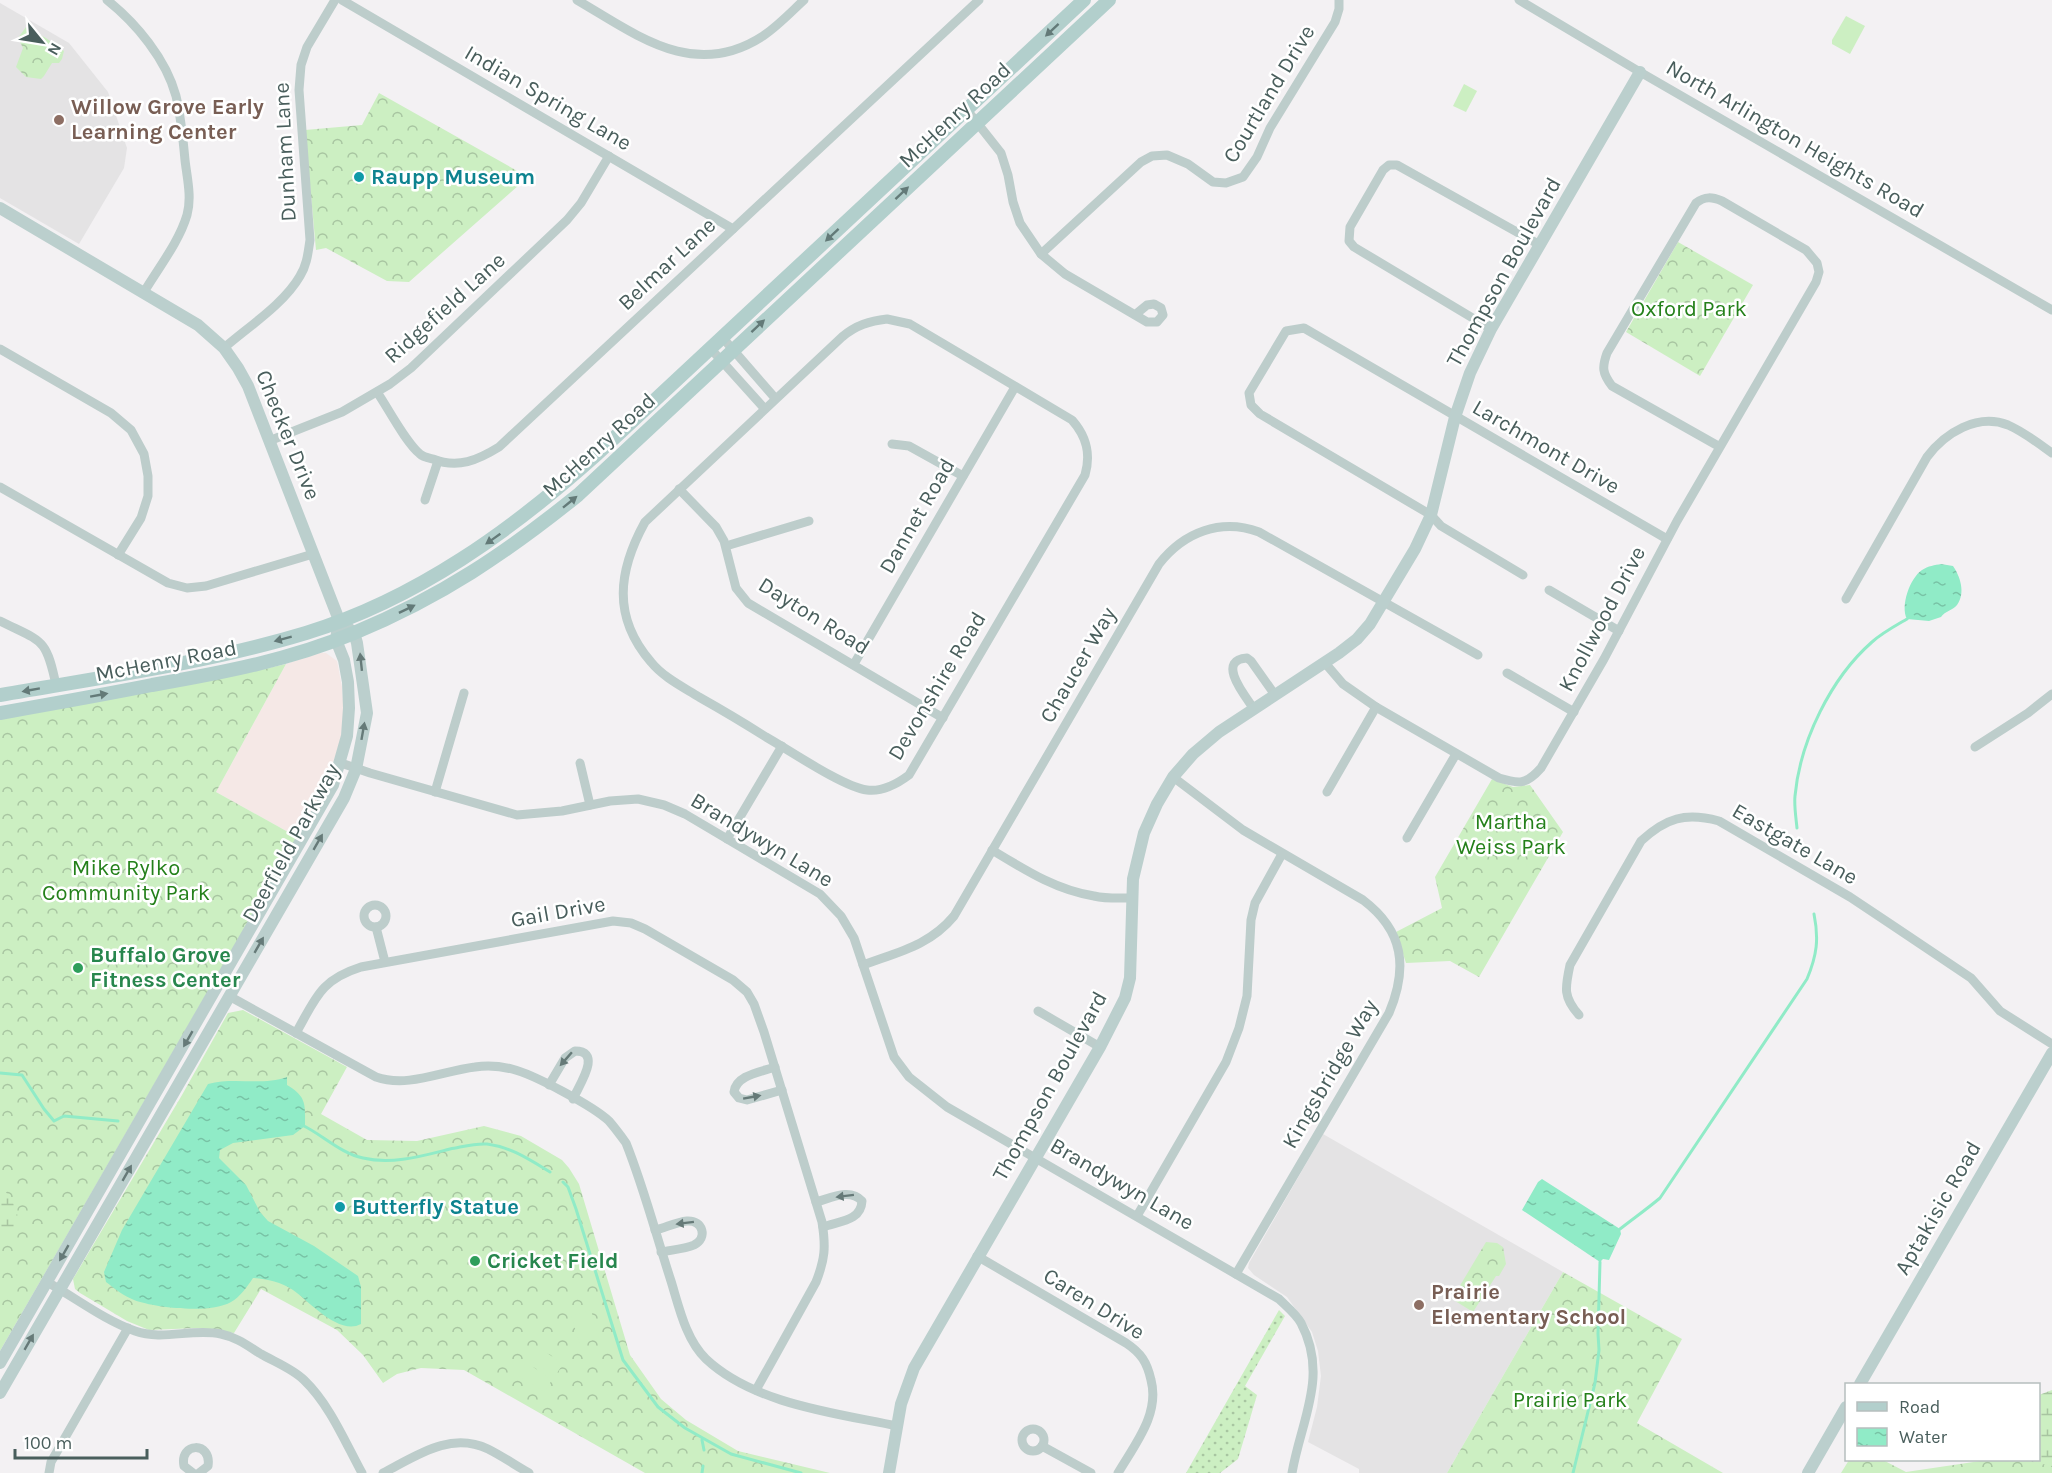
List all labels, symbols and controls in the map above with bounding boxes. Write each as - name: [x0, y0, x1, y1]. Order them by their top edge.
- north arrow: [12, 12, 72, 72]
- street label: Courtland Drive: [1218, 20, 1320, 168]
- one-way arrow: [1046, 22, 1060, 36]
- text: N: [43, 40, 66, 59]
- street label: Indian Spring Lane: [460, 40, 636, 156]
- street label: North Arlington Heights Road: [1661, 54, 1929, 224]
- street label: McHenry Road: [894, 57, 1016, 173]
- street label: Dunham Lane: [268, 82, 302, 222]
- place label: Willow Grove Early Learning Center: [71, 94, 264, 145]
- marker: Willow Grove Early Learning Center: [52, 113, 66, 127]
- place label: Raupp Museum: [371, 164, 535, 190]
- marker: Raupp Museum: [352, 170, 366, 184]
- street label: Thompson Boulevard: [1441, 173, 1567, 371]
- one-way arrow: [894, 187, 908, 201]
- street label: Belmar Lane: [613, 212, 721, 316]
- one-way arrow: [824, 228, 839, 242]
- street label: Ridgefield Lane: [379, 247, 511, 369]
- park label: Oxford Park: [1631, 296, 1747, 322]
- one-way arrow: [751, 319, 766, 333]
- street label: Checker Drive: [250, 366, 326, 504]
- street label: McHenry Road: [537, 387, 661, 503]
- street label: Larchmont Drive: [1468, 394, 1624, 500]
- street label: Dannet Road: [874, 454, 960, 578]
- one-way arrow: [562, 496, 577, 508]
- one-way arrow: [486, 533, 502, 545]
- street label: Knollwood Drive: [1553, 542, 1651, 696]
- street label: Dayton Road: [754, 572, 874, 660]
- street label: Chaucer Way: [1034, 602, 1122, 728]
- one-way arrow: [399, 604, 416, 613]
- street label: Devonshire Road: [882, 607, 992, 765]
- street label: McHenry Road: [93, 635, 239, 687]
- one-way arrow: [274, 635, 292, 644]
- one-way arrow: [356, 653, 366, 672]
- one-way arrow: [21, 685, 40, 694]
- one-way arrow: [90, 690, 109, 699]
- one-way arrow: [359, 721, 368, 740]
- street label: Deerfield Parkway: [237, 759, 345, 927]
- street label: Brandywyn Lane: [686, 787, 838, 893]
- street label: Eastgate Lane: [1728, 798, 1862, 890]
- park label: Martha Weiss Park: [1456, 809, 1566, 860]
- one-way arrow: [313, 834, 323, 851]
- park label: Mike Rylko Community Park: [42, 855, 210, 906]
- street label: Gail Drive: [509, 891, 607, 933]
- one-way arrow: [254, 936, 264, 953]
- place label: Buffalo Grove Fitness Center: [90, 942, 241, 993]
- marker: Buffalo Grove Fitness Center: [71, 961, 85, 975]
- street label: Thompson Boulevard: [987, 987, 1113, 1185]
- street label: Kingsbridge Way: [1277, 995, 1383, 1153]
- one-way arrow: [182, 1031, 193, 1047]
- one-way arrow: [560, 1051, 573, 1067]
- one-way arrow: [743, 1092, 762, 1101]
- street label: Brandywyn Lane: [1045, 1132, 1199, 1236]
- street label: Aptakisic Road: [1889, 1136, 1987, 1280]
- one-way arrow: [122, 1164, 132, 1181]
- one-way arrow: [835, 1192, 854, 1201]
- place label: Butterfly Statue: [352, 1194, 519, 1220]
- marker: Butterfly Statue: [333, 1200, 347, 1214]
- one-way arrow: [675, 1219, 694, 1228]
- one-way arrow: [59, 1245, 69, 1262]
- place label: Cricket Field: [487, 1248, 618, 1274]
- marker: Cricket Field: [468, 1254, 482, 1268]
- street label: Caren Drive: [1038, 1263, 1150, 1345]
- place label: Prairie Elementary School: [1431, 1279, 1626, 1330]
- marker: Prairie Elementary School: [1412, 1298, 1426, 1312]
- one-way arrow: [24, 1334, 35, 1350]
- legend: [1845, 1383, 2040, 1461]
- park label: Prairie Park: [1513, 1387, 1627, 1413]
- text: Road: [1899, 1396, 1940, 1418]
- scale bar: [15, 1422, 147, 1460]
- text: Water: [1899, 1426, 1947, 1448]
- text: 100 m: [24, 1432, 72, 1454]

